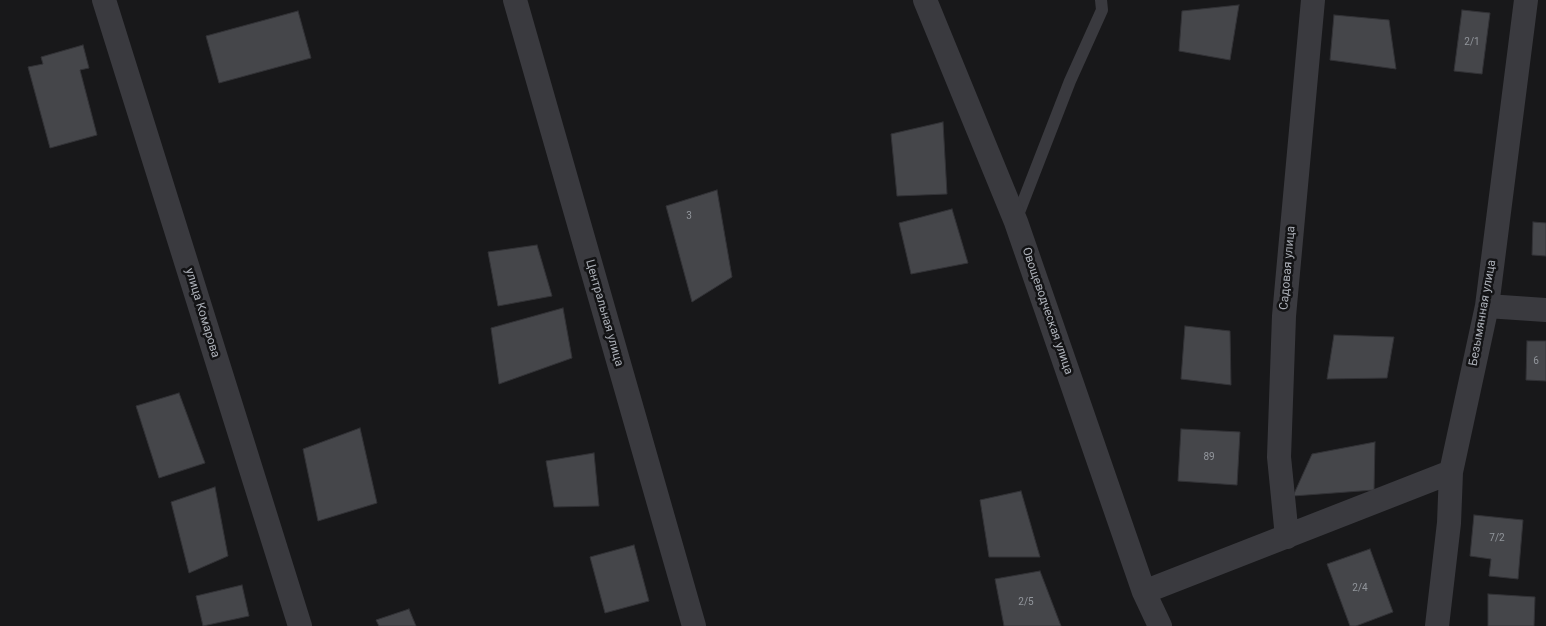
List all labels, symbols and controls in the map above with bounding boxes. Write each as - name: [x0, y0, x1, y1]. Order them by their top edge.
- house number: 2/1: [1464, 36, 1480, 48]
- house number: 3: [686, 210, 692, 222]
- street label: Садовая улица: [1277, 225, 1299, 311]
- street label: Овощеводческая улица: [1018, 246, 1076, 376]
- street label: Центральная улица: [582, 258, 626, 368]
- street label: Безымянная улица: [1467, 259, 1499, 367]
- street label: улица Комарова: [182, 267, 222, 359]
- house number: 6: [1533, 355, 1539, 367]
- house number: 89: [1203, 451, 1215, 463]
- house number: 7/2: [1489, 532, 1505, 544]
- house number: 2/4: [1352, 582, 1368, 594]
- house number: 2/5: [1018, 596, 1034, 608]

